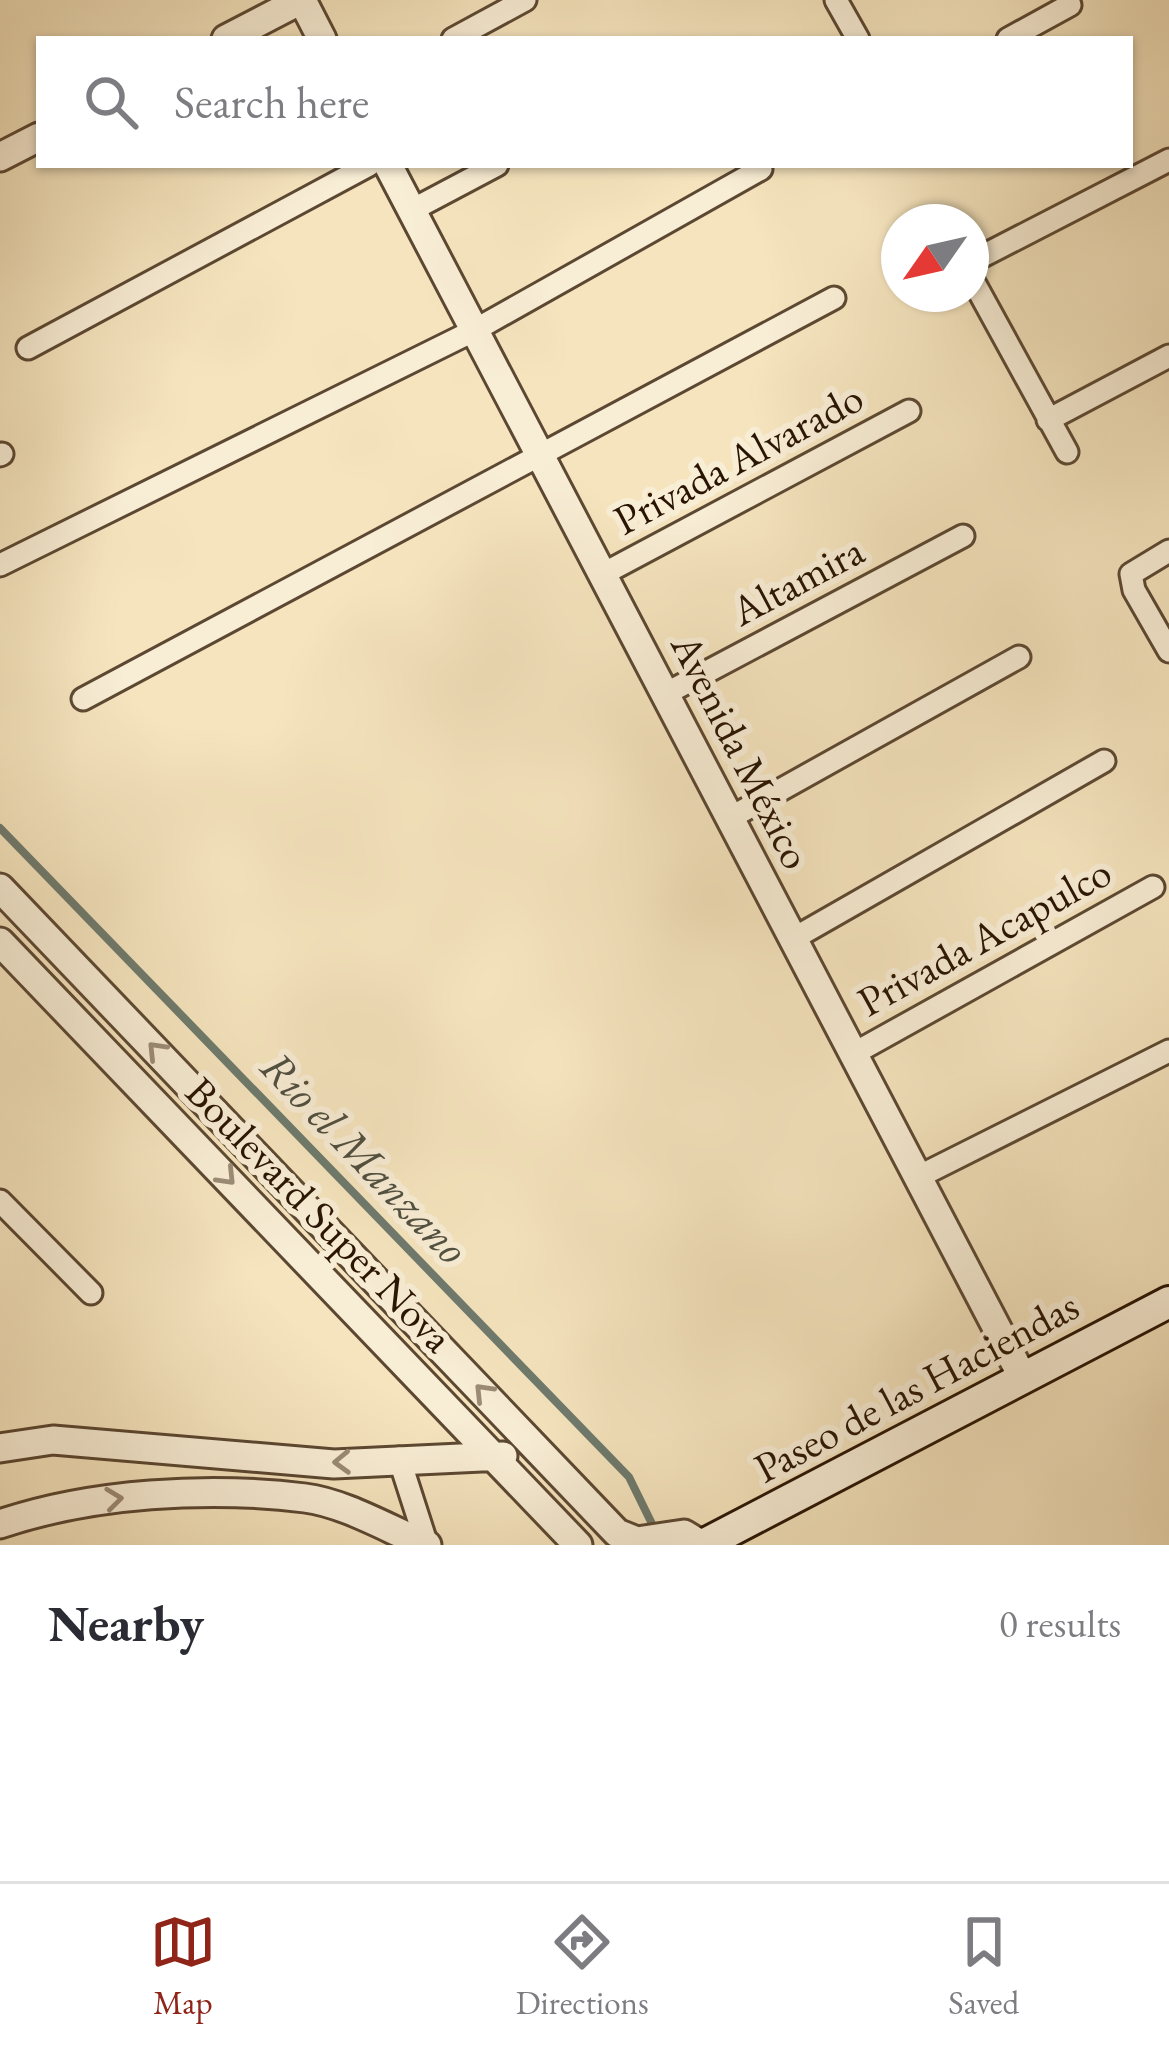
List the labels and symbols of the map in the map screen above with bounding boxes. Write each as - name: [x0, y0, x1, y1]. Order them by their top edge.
- north arrow: [881, 204, 989, 312]
- street label: Privada Alvarado: [604, 370, 873, 547]
- street label: Altamira: [720, 523, 873, 639]
- street label: Avenida México: [658, 623, 824, 878]
- street label: Privada Acapulco: [848, 844, 1121, 1029]
- water label: Rio el Manzano: [249, 1038, 481, 1276]
- one-way arrow: [148, 1042, 170, 1064]
- street label: Boulevard Super Nova: [174, 1065, 465, 1364]
- one-way arrow: [212, 1164, 234, 1185]
- street label: Paseo de las Haciendas: [745, 1278, 1088, 1495]
- one-way arrow: [476, 1385, 498, 1406]
- one-way arrow: [332, 1449, 351, 1475]
- one-way arrow: [104, 1487, 124, 1513]

